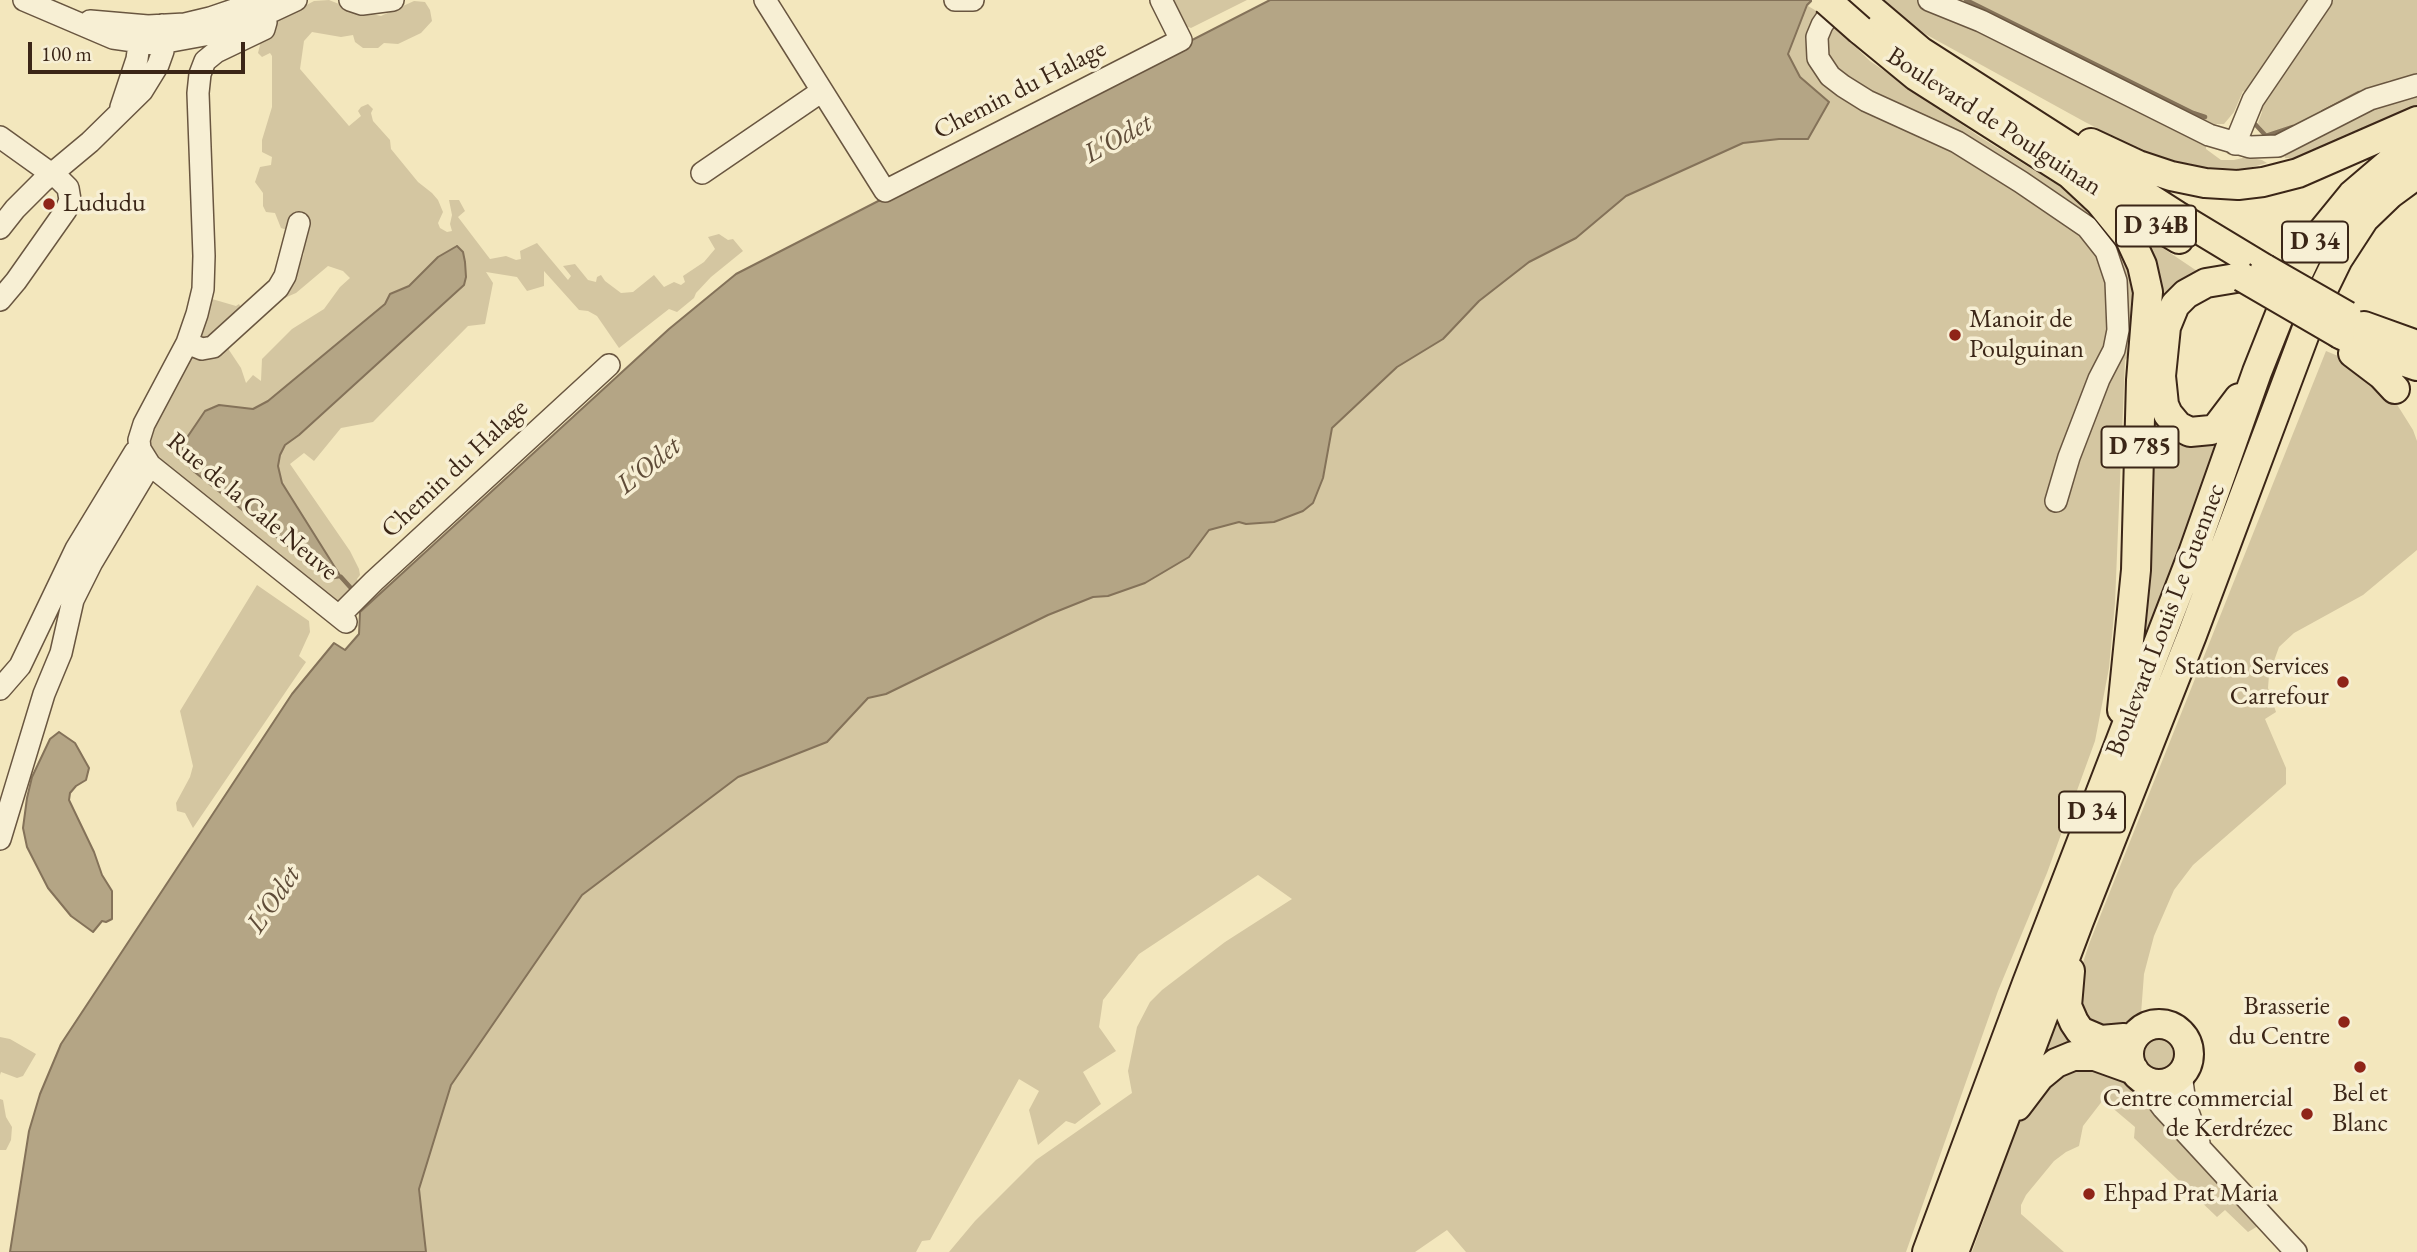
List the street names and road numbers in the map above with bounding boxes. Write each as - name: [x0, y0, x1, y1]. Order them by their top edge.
- street label: Chemin du Halage: [929, 33, 1111, 147]
- street label: Boulevard de Poulguinan: [1881, 41, 2107, 203]
- road number: D 34B: [2116, 206, 2196, 246]
- road number: D 34: [2282, 222, 2348, 262]
- street label: Chemin du Halage: [375, 393, 535, 545]
- street label: Rue de la Cale Neuve: [160, 426, 344, 588]
- road number: D 785: [2102, 426, 2178, 467]
- street label: Boulevard Louis Le Guennec: [2100, 479, 2232, 761]
- road number: D 34: [2059, 792, 2125, 832]

